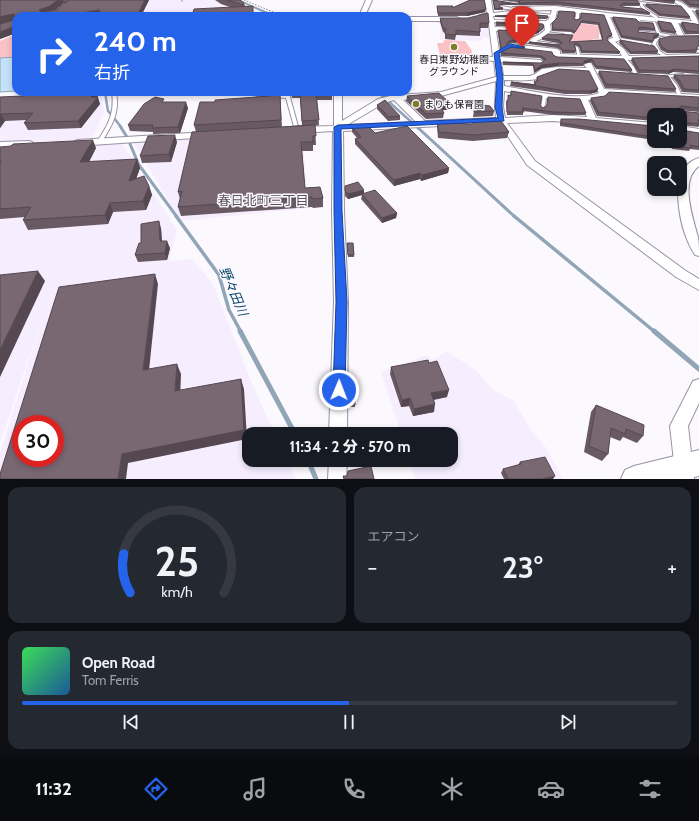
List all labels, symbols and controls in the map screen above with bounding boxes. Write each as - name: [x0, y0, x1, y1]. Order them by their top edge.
- pin: [505, 6, 539, 47]
- icon: arrive: [511, 12, 533, 34]
- text: 240 m: [94, 24, 177, 58]
- icon: right: [28, 28, 80, 80]
- marker: 春日東野幼稚園 グラウンド: [449, 42, 459, 52]
- place label: 春日東野幼稚園 グラウンド: [419, 53, 489, 78]
- text: 右折: [94, 62, 130, 84]
- place label: まりも保育園: [424, 98, 484, 111]
- marker: まりも保育園: [411, 99, 421, 109]
- map controls: [647, 108, 687, 196]
- button: sound: [647, 108, 687, 148]
- button: search: [647, 156, 687, 196]
- district label: 春日北町三丁目: [217, 192, 309, 208]
- water label: 野々田川: [216, 264, 252, 320]
- position arrow: [318, 369, 360, 411]
- speed limit sign: 30: [12, 415, 64, 467]
- text: 11:34 · 2 分 · 570 m: [289, 438, 411, 456]
- text: エアコン: [368, 528, 420, 544]
- text: 25: [155, 536, 199, 586]
- text: 23°: [502, 549, 543, 586]
- text: −: [368, 554, 377, 581]
- text: +: [667, 554, 677, 581]
- text: km/h: [161, 583, 192, 601]
- text: Open Road: [82, 654, 155, 672]
- text: Tom Ferris: [82, 672, 139, 688]
- icon: previous: [120, 711, 142, 733]
- icon: pause: [338, 711, 360, 733]
- icon: next: [557, 711, 579, 733]
- icon: directions: [142, 775, 170, 803]
- icon: music: [241, 775, 269, 803]
- icon: phone: [340, 775, 368, 803]
- icon: climate: [438, 775, 466, 803]
- icon: car: [537, 775, 565, 803]
- icon: filters: [636, 775, 664, 803]
- text: 11:32: [35, 778, 72, 800]

